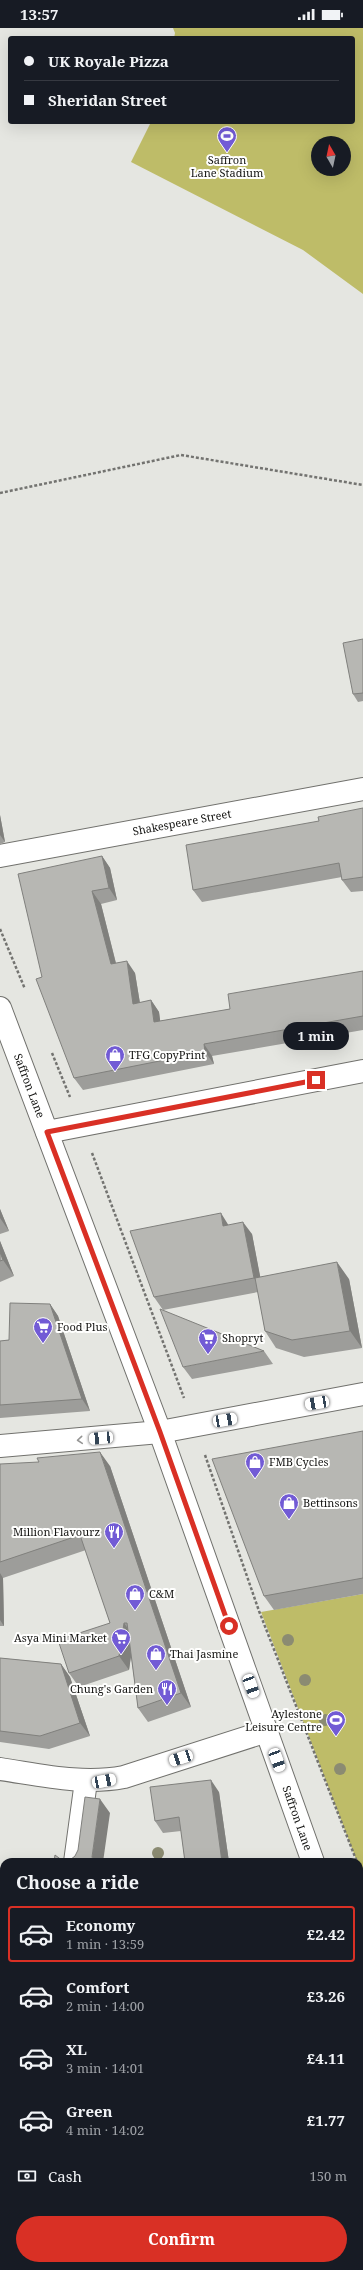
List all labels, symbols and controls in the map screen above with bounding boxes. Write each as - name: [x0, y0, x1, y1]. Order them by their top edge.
- text: 13:57: [20, 4, 58, 24]
- text: UK Royale Pizza: [48, 51, 169, 71]
- text: Sheridan Street: [48, 90, 167, 110]
- sports icon: Saffron Lane Stadium: [216, 125, 238, 153]
- north arrow: [311, 136, 351, 176]
- map controls: [311, 136, 351, 176]
- place label: Saffron Lane Stadium: [191, 152, 264, 180]
- street label: Shakespeare Street: [131, 805, 232, 838]
- callout: 1 min: [283, 1022, 349, 1050]
- text: 1 min: [298, 1027, 334, 1045]
- shop icon: TFG CopyPrint: [104, 1044, 126, 1072]
- place label: TFG CopyPrint: [129, 1047, 205, 1062]
- street label: Saffron Lane: [11, 1051, 49, 1120]
- route end: [307, 1071, 325, 1089]
- supermarket icon: Food Plus: [32, 1316, 54, 1344]
- place label: Food Plus: [57, 1319, 107, 1334]
- supermarket icon: Shopryt: [197, 1327, 219, 1355]
- place label: Shopryt: [222, 1330, 263, 1345]
- car: [304, 1395, 330, 1411]
- car: [212, 1412, 238, 1428]
- car: [89, 1431, 113, 1445]
- one-way arrow: [77, 1435, 83, 1444]
- shop icon: FMB Cycles: [244, 1451, 266, 1479]
- place label: FMB Cycles: [269, 1454, 329, 1469]
- shop icon: Bettinsons: [278, 1492, 300, 1520]
- place label: Bettinsons: [303, 1495, 358, 1510]
- restaurant icon: Million Flavourz: [103, 1521, 125, 1549]
- place label: Million Flavourz: [13, 1524, 100, 1539]
- shop icon: C&M: [124, 1583, 146, 1611]
- place label: C&M: [149, 1586, 174, 1601]
- route start: [220, 1617, 238, 1635]
- supermarket icon: Asya Mini Market: [110, 1627, 132, 1655]
- place label: Asya Mini Market: [14, 1630, 107, 1645]
- shop icon: Thai Jasmine: [145, 1643, 167, 1671]
- place label: Thai Jasmine: [170, 1646, 238, 1661]
- car: [241, 1673, 261, 1699]
- restaurant icon: Chung's Garden: [156, 1678, 178, 1706]
- place label: Chung's Garden: [70, 1681, 153, 1696]
- place label: Aylestone Leisure Centre: [245, 1706, 322, 1734]
- sports icon: Aylestone Leisure Centre: [325, 1709, 347, 1737]
- car: [267, 1747, 287, 1773]
- car: [168, 1749, 194, 1767]
- car: [91, 1773, 117, 1789]
- street label: Saffron Lane: [279, 1784, 316, 1852]
- text: Choose a ride: [16, 1870, 139, 1894]
- text: Economy: [66, 1915, 135, 1935]
- icon: car: [18, 1916, 54, 1952]
- text: £2.42: [307, 1924, 345, 1944]
- text: 1 min · 13:59: [66, 1935, 144, 1953]
- text: Comfort: [66, 1977, 129, 1997]
- icon: car: [18, 1978, 54, 2014]
- text: £3.26: [307, 1986, 345, 2006]
- text: 2 min · 14:00: [66, 1997, 144, 2015]
- text: XL: [66, 2039, 87, 2059]
- icon: car: [18, 2040, 54, 2076]
- text: £4.11: [307, 2048, 345, 2068]
- text: 3 min · 14:01: [66, 2059, 144, 2077]
- text: Green: [66, 2101, 113, 2121]
- icon: car: [18, 2102, 54, 2138]
- text: £1.77: [307, 2110, 345, 2130]
- text: 4 min · 14:02: [66, 2121, 144, 2139]
- icon: cash: [16, 2165, 38, 2187]
- text: Cash: [48, 2166, 82, 2186]
- text: 150 m: [310, 2167, 347, 2185]
- button: Confirm: [16, 2216, 347, 2262]

